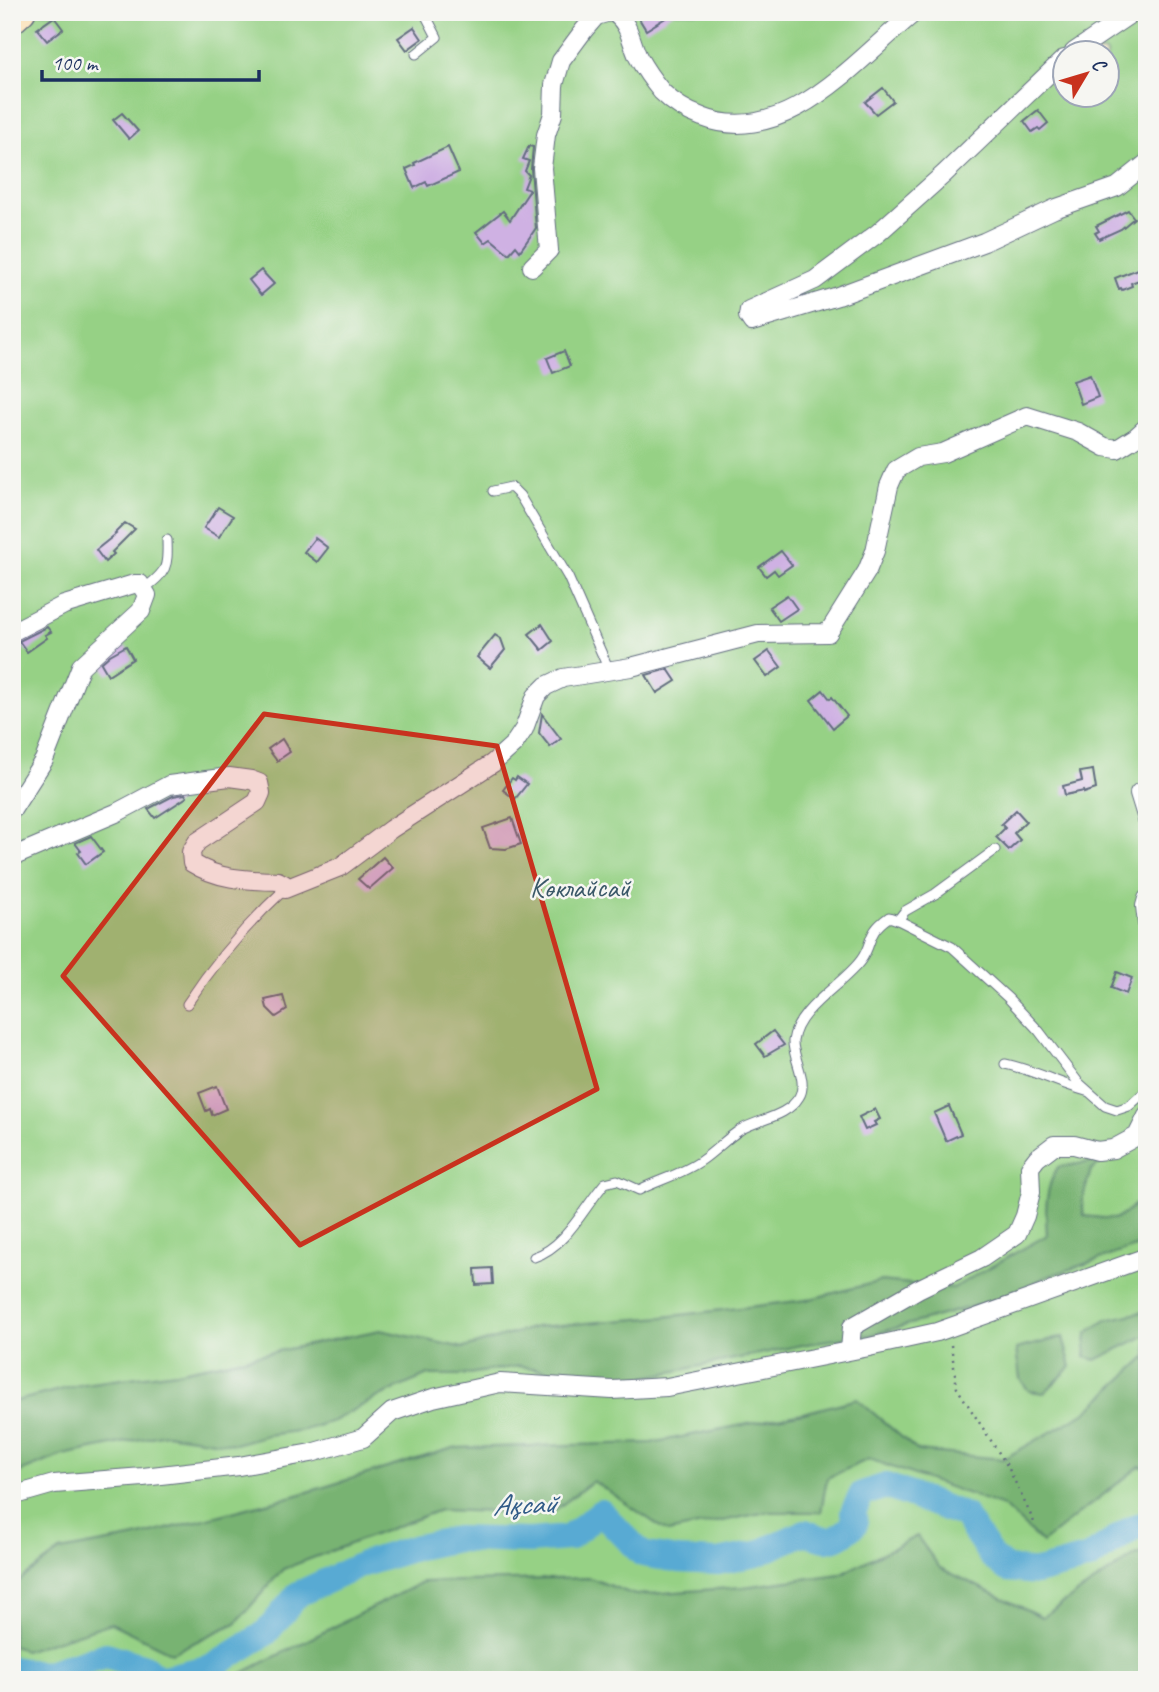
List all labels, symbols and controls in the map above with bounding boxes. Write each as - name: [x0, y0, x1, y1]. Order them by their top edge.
- scale bar: [42, 38, 259, 82]
- north arrow: [1050, 38, 1120, 108]
- text: 100 m: [52, 50, 99, 76]
- text: С: [1086, 53, 1113, 77]
- park label: Көклайсай: [530, 870, 631, 905]
- water label: Ақсай: [492, 1484, 562, 1524]

